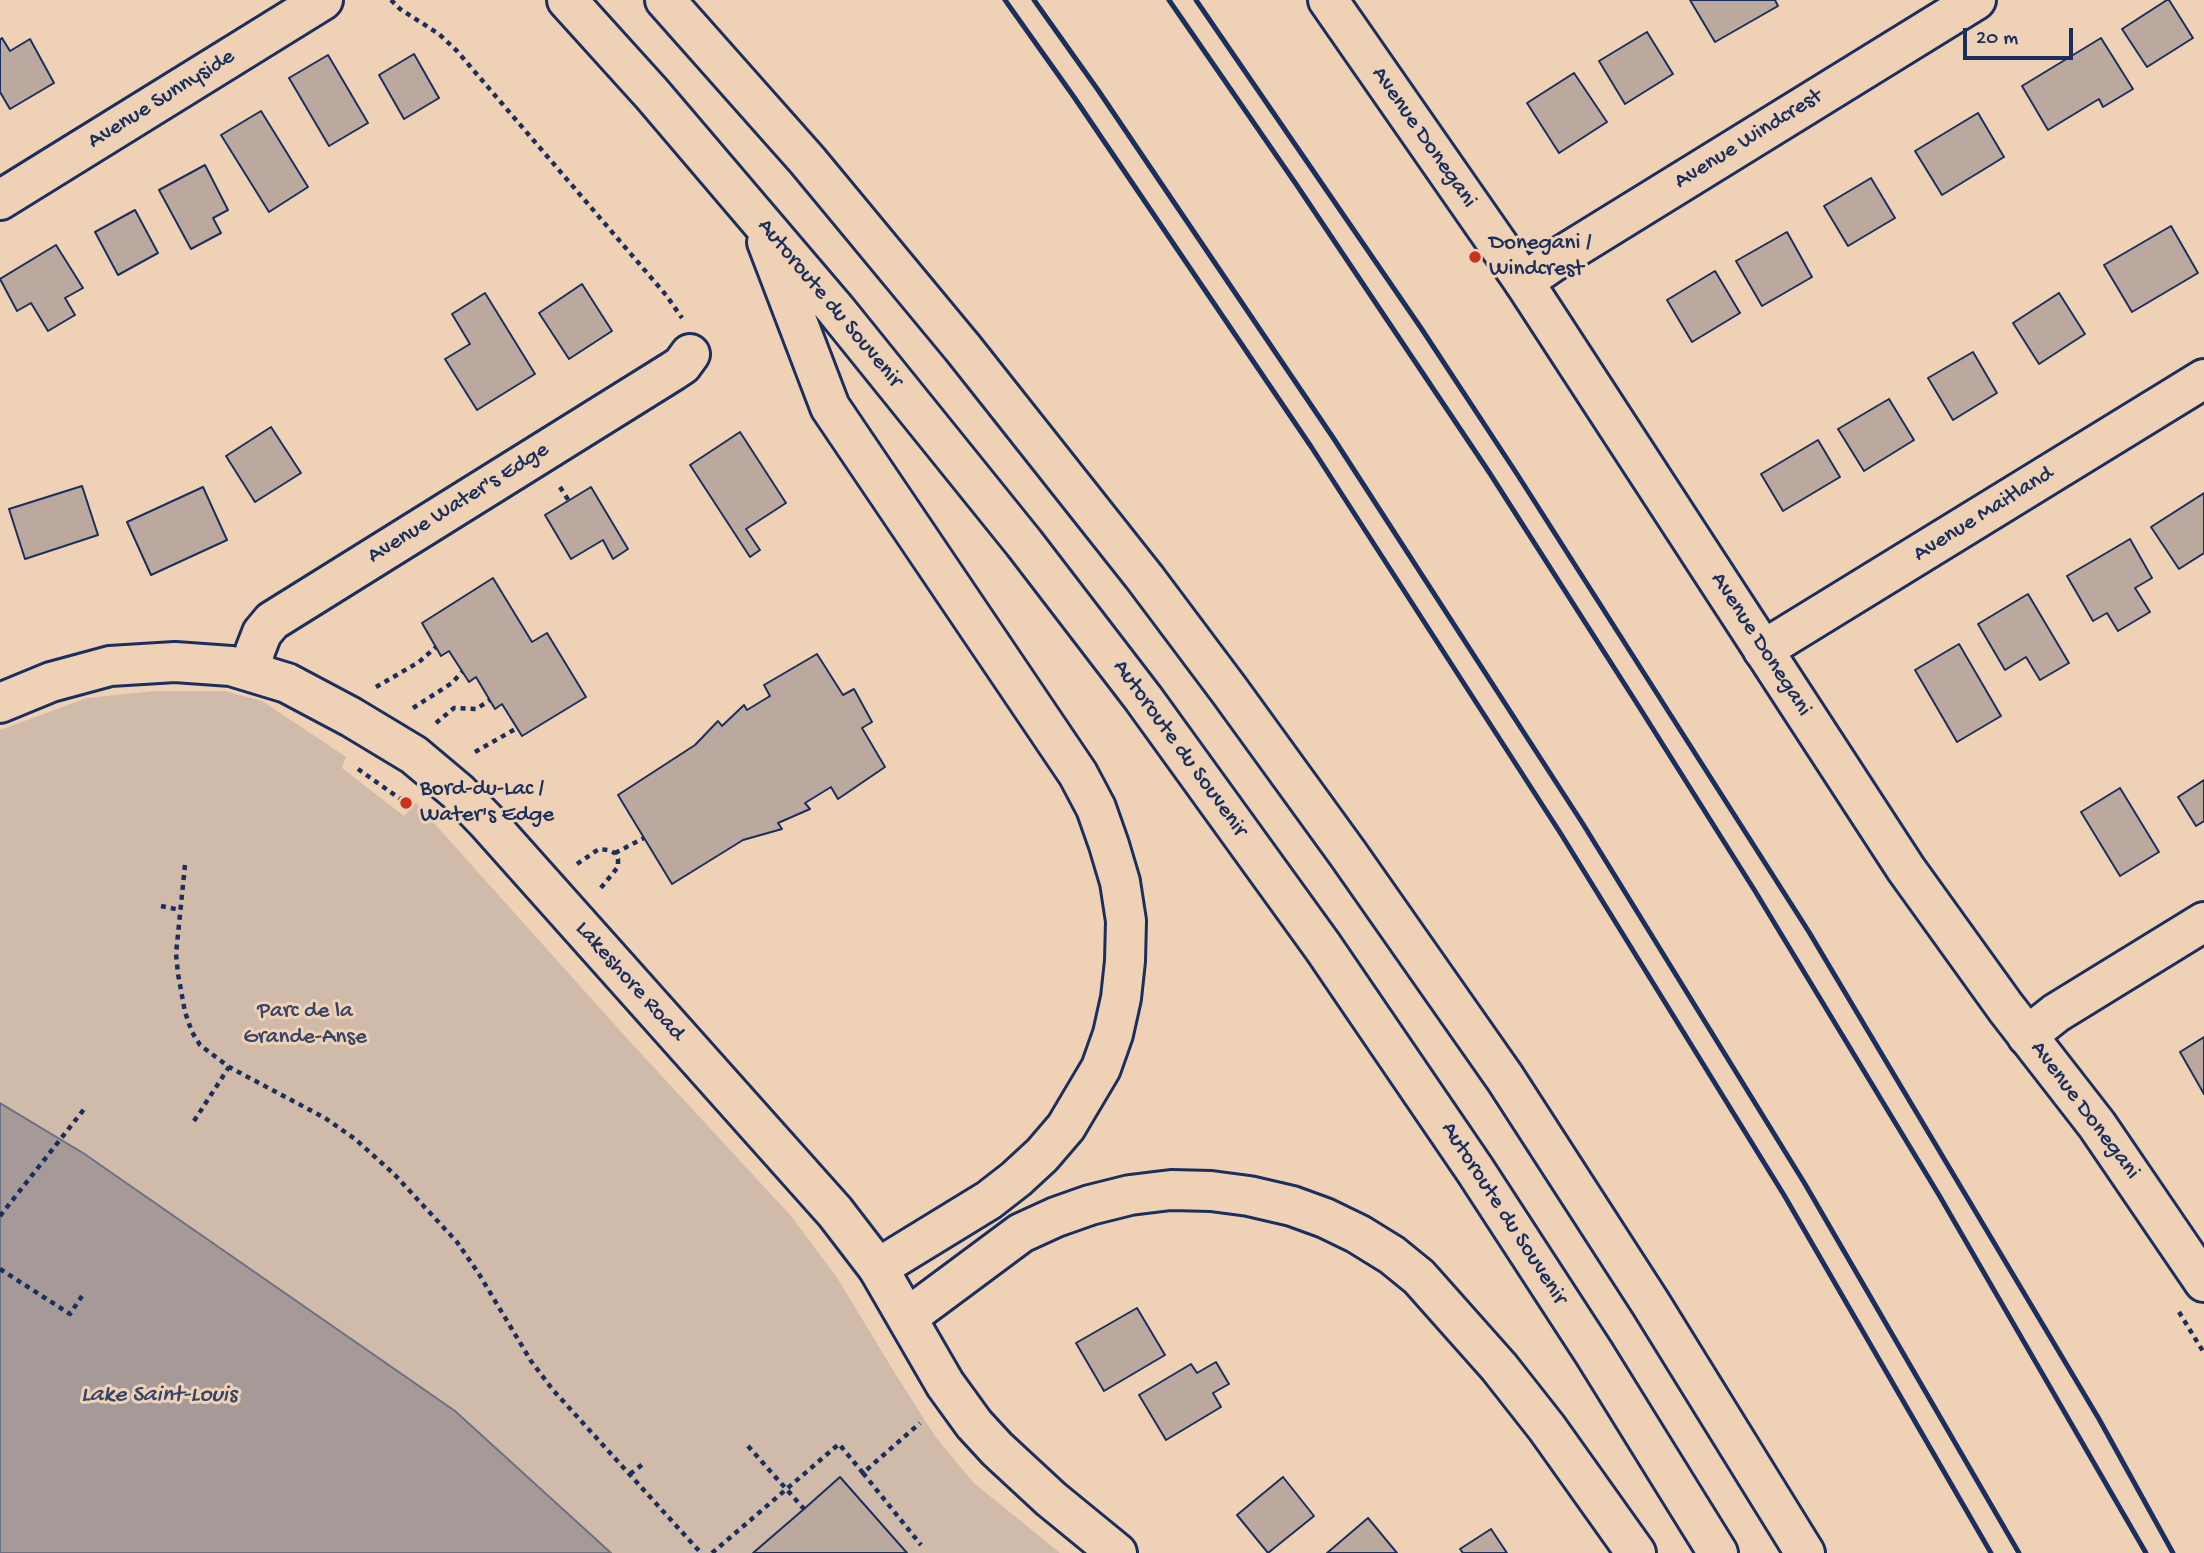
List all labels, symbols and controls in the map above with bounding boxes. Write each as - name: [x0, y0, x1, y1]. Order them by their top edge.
- scale bar: [1966, 14, 2076, 58]
- text: 20 m: [1976, 27, 2018, 52]
- street label: Avenue Sunnyside: [83, 44, 241, 156]
- street label: Avenue Donegani: [1364, 62, 1482, 214]
- street label: Avenue Windcrest: [1670, 83, 1828, 197]
- street label: Autoroute du Souvenir: [750, 214, 908, 394]
- place label: Donegani / Windcrest: [1489, 230, 1591, 284]
- marker: Donegani / Windcrest: [1467, 249, 1483, 265]
- street label: Avenue Water's Edge: [363, 437, 555, 571]
- street label: Avenue Maitland: [1909, 461, 2059, 569]
- street label: Avenue Donegani: [1703, 568, 1817, 722]
- street label: Autoroute du Souvenir: [1105, 655, 1253, 843]
- place label: Bord-du-Lac / Water's Edge: [420, 776, 554, 830]
- marker: Bord-du-Lac / Water's Edge: [398, 795, 414, 811]
- street label: Lakeshore Road: [568, 916, 690, 1048]
- park label: Parc de la Grande-Anse: [243, 998, 367, 1052]
- street label: Avenue Donegani: [2023, 1036, 2145, 1186]
- street label: Autoroute du Souvenir: [1434, 1117, 1572, 1311]
- water label: Lake Saint-Louis: [81, 1382, 237, 1410]

